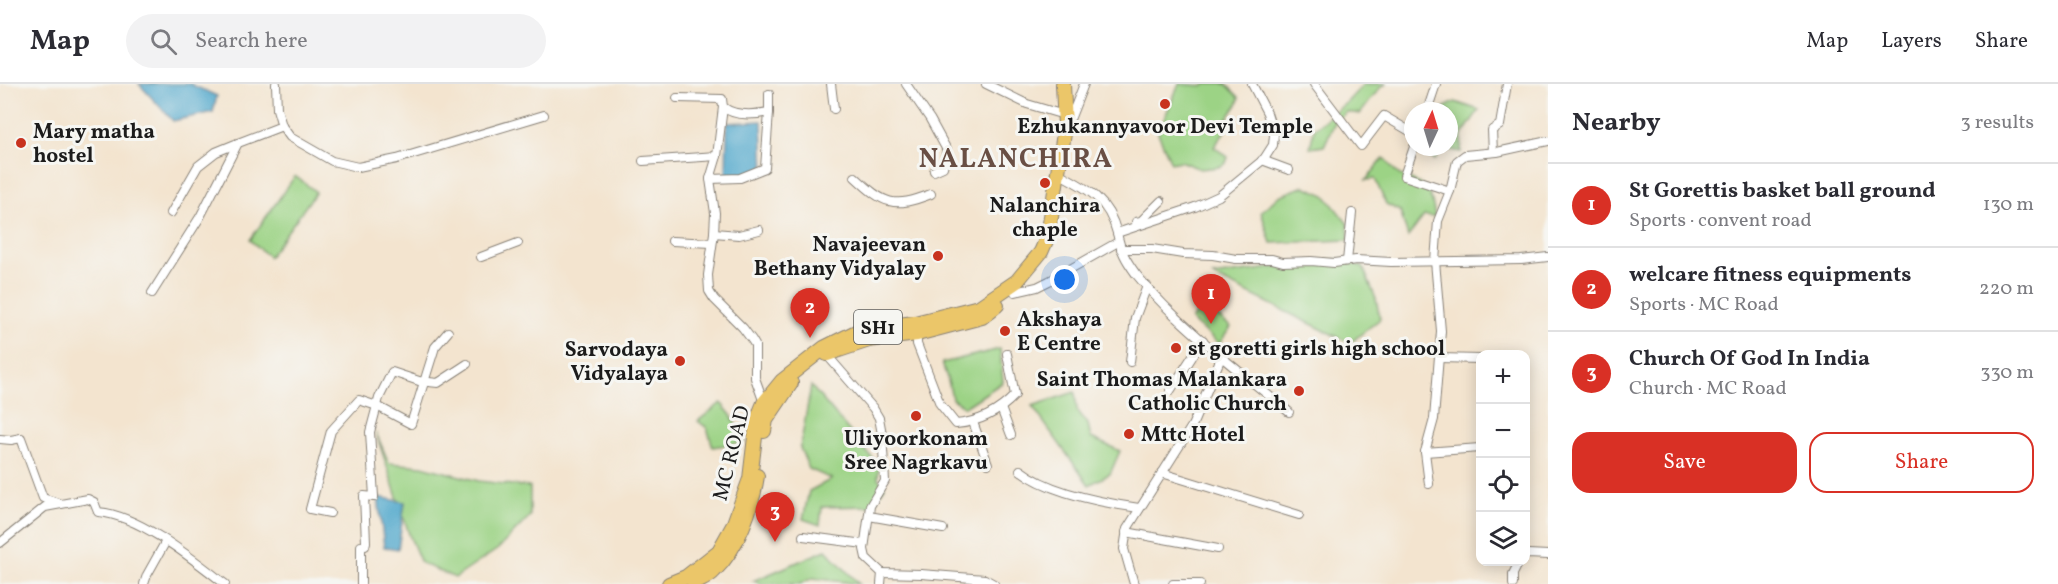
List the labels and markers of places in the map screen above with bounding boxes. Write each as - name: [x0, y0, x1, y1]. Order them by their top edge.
- marker: Ezhukannyavoor Devi Temple: [1158, 97, 1172, 111]
- place label: Ezhukannyavoor Devi Temple: [1017, 113, 1313, 142]
- place label: Mary matha hostel: [33, 118, 155, 171]
- marker: Mary matha hostel: [14, 136, 28, 150]
- marker: Nalanchira chaple: [1038, 176, 1052, 190]
- place label: Nalanchira chaple: [990, 192, 1100, 245]
- place label: Navajeevan Bethany Vidyalay: [754, 231, 926, 284]
- marker: Navajeevan Bethany Vidyalay: [931, 249, 945, 263]
- pin: 1: [1192, 274, 1230, 324]
- pin: 2: [790, 288, 830, 338]
- place label: Akshaya E Centre: [1017, 306, 1102, 359]
- marker: Akshaya E Centre: [998, 324, 1012, 338]
- place label: st goretti girls high school: [1188, 335, 1445, 364]
- place label: Sarvodaya Vidyalaya: [565, 336, 668, 389]
- marker: st goretti girls high school: [1169, 341, 1183, 355]
- marker: Sarvodaya Vidyalaya: [673, 354, 687, 368]
- place label: Saint Thomas Malankara Catholic Church: [1037, 366, 1287, 419]
- marker: Saint Thomas Malankara Catholic Church: [1292, 384, 1306, 398]
- marker: Uliyoorkonam Sree Nagrkavu: [909, 409, 923, 423]
- place label: Mttc Hotel: [1141, 421, 1245, 450]
- place label: Uliyoorkonam Sree Nagrkavu: [844, 425, 988, 478]
- marker: Mttc Hotel: [1122, 427, 1136, 441]
- pin: 3: [756, 492, 794, 542]

